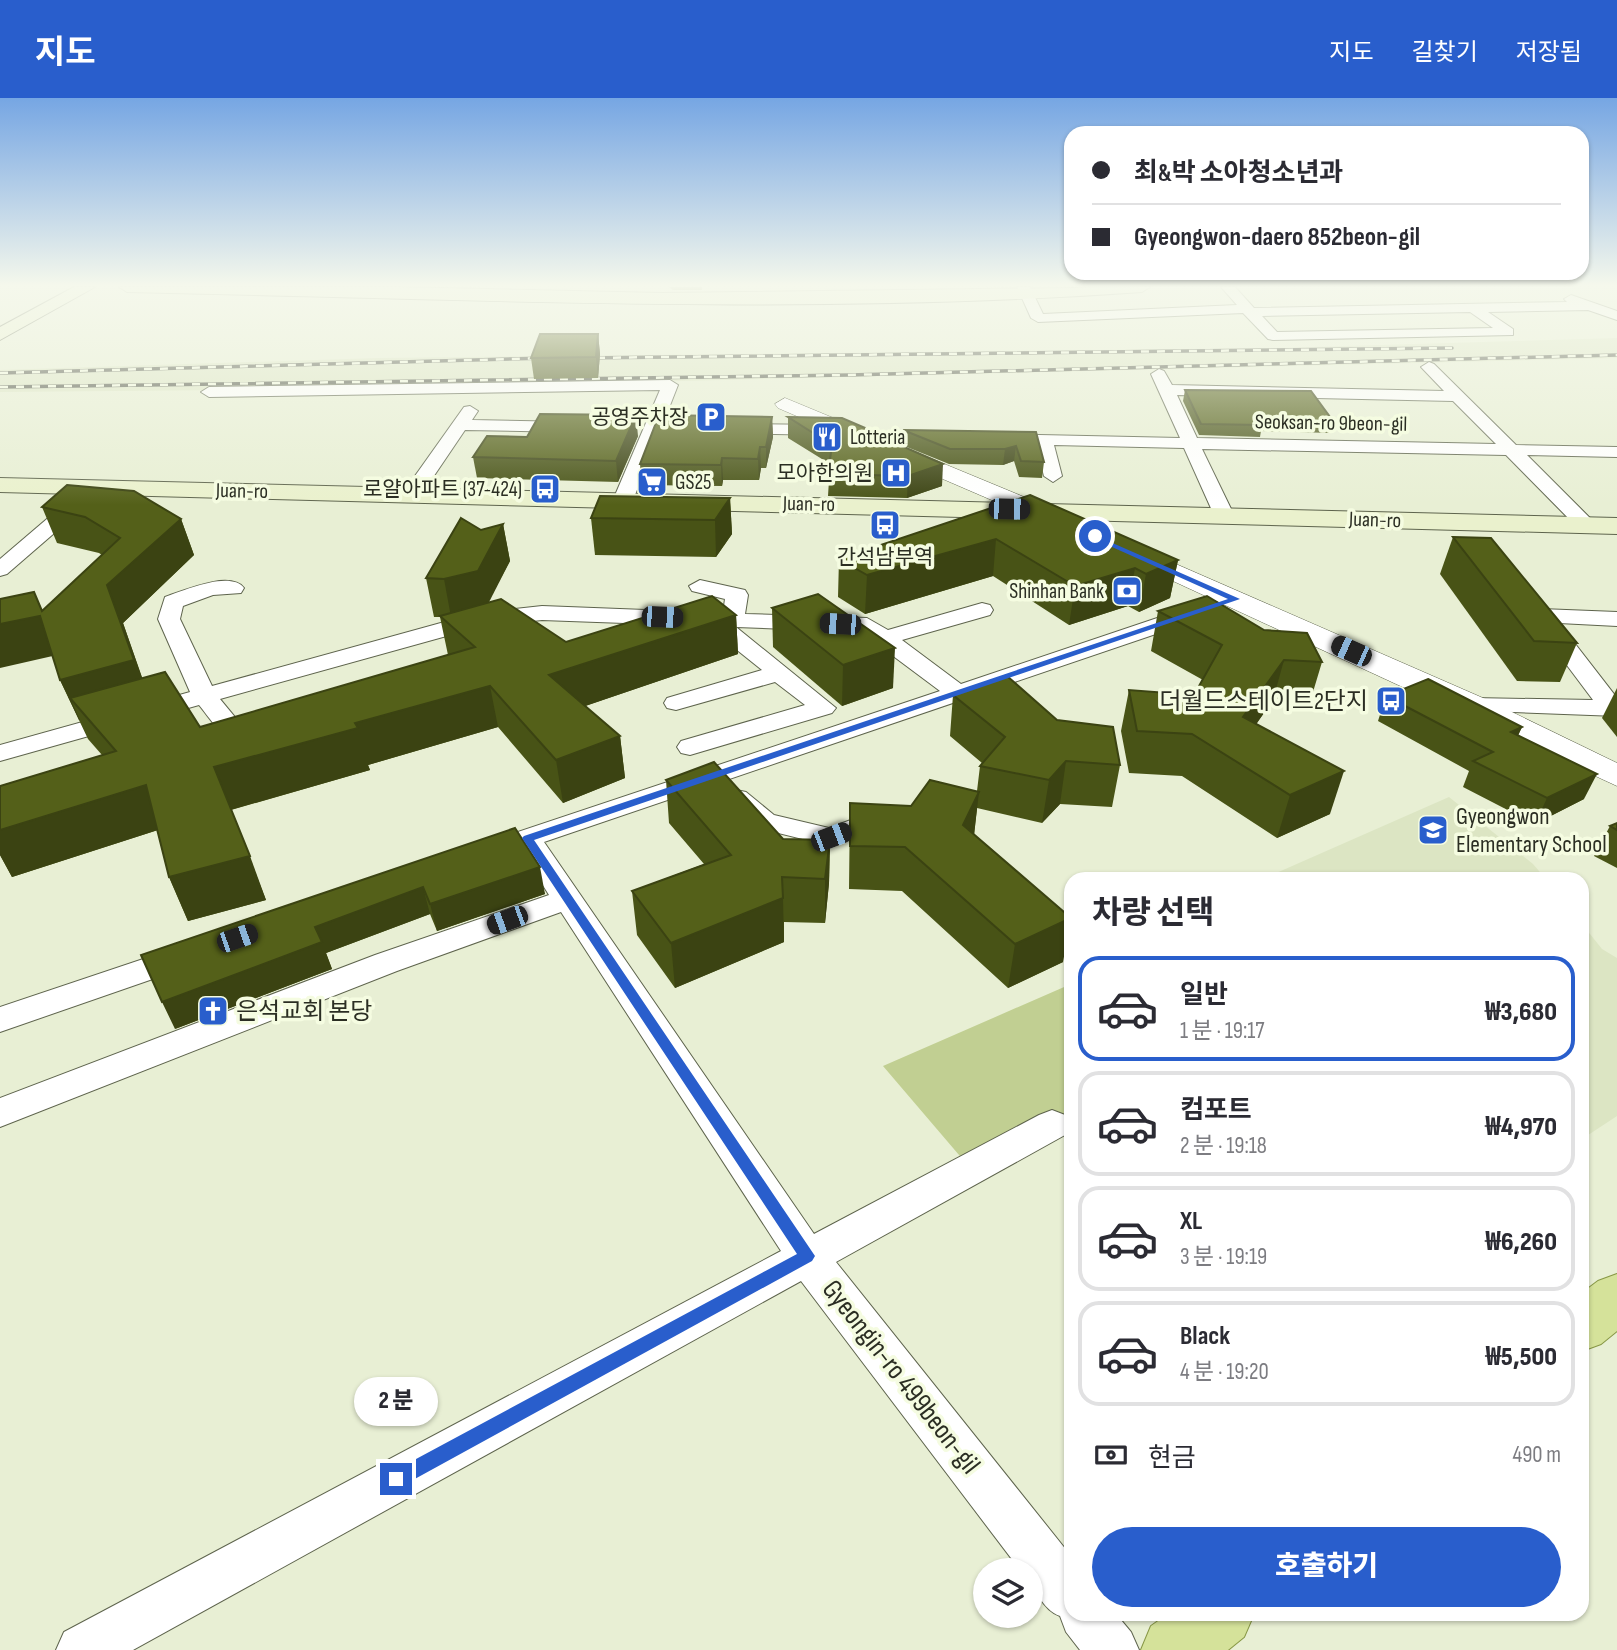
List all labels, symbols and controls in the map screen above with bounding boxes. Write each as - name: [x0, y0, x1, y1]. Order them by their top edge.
- text: 지도: [35, 33, 96, 73]
- text: 지도: [1329, 38, 1374, 67]
- text: 길찾기: [1412, 38, 1478, 67]
- text: 저장됨: [1516, 38, 1582, 67]
- text: 최&박 소아청소년과: [1134, 158, 1343, 189]
- text: Gyeongwon-daero 852beon-gil: [1134, 222, 1420, 253]
- parking icon: 공영주차장: [694, 400, 728, 434]
- place label: 공영주차장: [591, 405, 688, 430]
- street label: Seoksan-ro 9beon-gil: [1255, 409, 1407, 437]
- restaurant icon: Lotteria: [810, 420, 844, 454]
- place label: Lotteria: [850, 425, 905, 450]
- hospital icon: 모아한의원: [879, 456, 913, 490]
- place label: 모아한의원: [776, 461, 873, 486]
- supermarket icon: GS25: [635, 465, 669, 499]
- place label: GS25: [675, 470, 712, 495]
- bus stop icon: 로얄아파트 (37-424): [528, 472, 562, 506]
- place label: 로얄아파트 (37-424): [363, 477, 522, 502]
- street label: Juan-ro: [215, 478, 268, 504]
- street label: Juan-ro: [782, 491, 835, 517]
- car: [988, 498, 1031, 520]
- street label: Juan-ro: [1347, 507, 1402, 533]
- bus stop icon: 간석남부역: [868, 508, 902, 542]
- route start: [1079, 520, 1111, 552]
- place label: 간석남부역: [837, 545, 933, 570]
- bank icon: Shinhan Bank: [1110, 574, 1144, 608]
- place label: Shinhan Bank: [1009, 579, 1104, 604]
- car: [641, 606, 684, 628]
- car: [819, 612, 862, 636]
- car: [1328, 633, 1375, 669]
- bus stop icon: 더월드스테이트2단지: [1374, 684, 1408, 718]
- place label: 더월드스테이트2단지: [1159, 687, 1368, 716]
- place label: Gyeongwon Elementary School: [1456, 802, 1607, 859]
- school or university icon: Gyeongwon Elementary School: [1416, 813, 1450, 847]
- car: [808, 820, 855, 854]
- text: 차량 선택: [1092, 894, 1215, 933]
- car: [484, 903, 531, 937]
- car: [214, 921, 261, 955]
- icon: car: [1096, 977, 1159, 1040]
- text: 일반: [1180, 980, 1228, 1011]
- church icon: 은석교회 본당: [196, 994, 230, 1028]
- place label: 은석교회 본당: [236, 997, 372, 1026]
- text: ₩3,680: [1485, 997, 1557, 1028]
- text: 1 분 · 19:17: [1180, 1017, 1265, 1045]
- icon: car: [1096, 1092, 1159, 1155]
- text: 컴포트: [1180, 1095, 1252, 1126]
- text: ₩4,970: [1485, 1112, 1557, 1143]
- text: 2 분 · 19:18: [1180, 1132, 1267, 1160]
- text: XL: [1180, 1206, 1202, 1237]
- icon: car: [1096, 1207, 1159, 1270]
- text: ₩6,260: [1485, 1227, 1557, 1258]
- text: 3 분 · 19:19: [1180, 1243, 1267, 1271]
- street label: Gyeongin-ro 499beon-gil: [815, 1273, 987, 1481]
- text: Black: [1180, 1321, 1230, 1352]
- icon: car: [1096, 1322, 1159, 1385]
- text: ₩5,500: [1486, 1342, 1557, 1373]
- text: 4 분 · 19:20: [1180, 1358, 1269, 1386]
- callout: 2 분: [354, 1378, 438, 1426]
- text: 2 분: [378, 1387, 414, 1415]
- icon: cash: [1092, 1436, 1130, 1474]
- text: 490 m: [1512, 1441, 1561, 1469]
- text: 현금: [1148, 1443, 1196, 1474]
- route end: [380, 1463, 412, 1495]
- button: 호출하기: [1092, 1527, 1561, 1607]
- map controls: [973, 1558, 1043, 1628]
- button: layers: [973, 1558, 1043, 1628]

